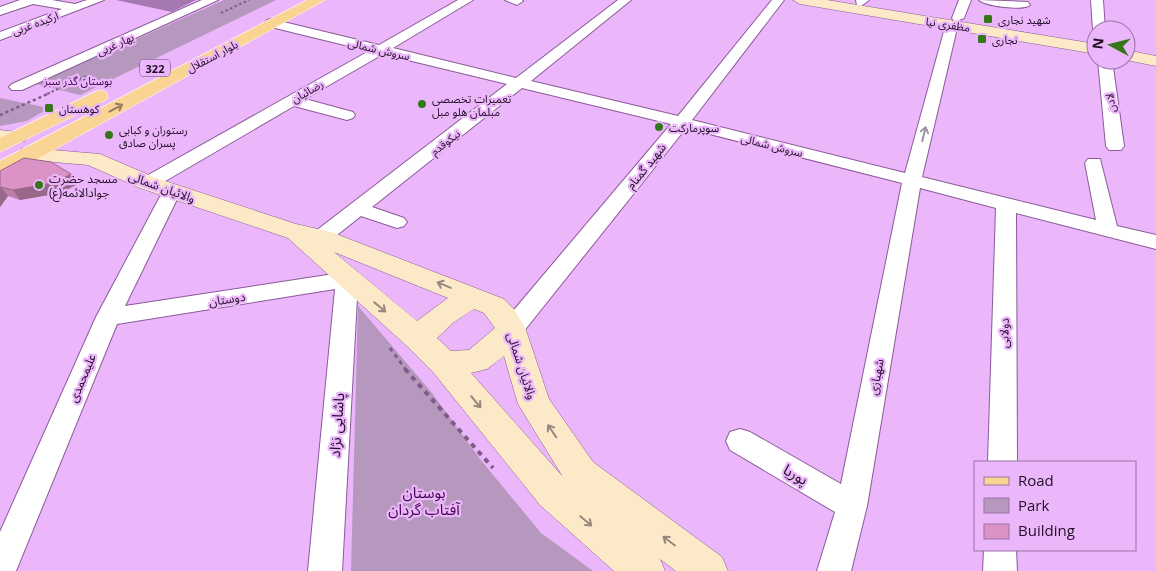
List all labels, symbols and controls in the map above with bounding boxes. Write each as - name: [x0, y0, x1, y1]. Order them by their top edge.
- street label: ارکیده غربی: [10, 8, 60, 38]
- place label: شهید نجاری: [998, 12, 1051, 27]
- street label: مظفری نیا: [925, 13, 972, 35]
- marker: شهید نجاری: [982, 13, 994, 25]
- north arrow: [1086, 20, 1136, 70]
- street label: بهار غربی: [94, 29, 136, 59]
- place label: نجاری: [992, 32, 1018, 47]
- marker: نجاری: [976, 33, 988, 45]
- street label: سروش شمالی: [347, 35, 412, 63]
- street label: بلوار استقلال: [184, 36, 240, 76]
- text: N: [1087, 37, 1108, 50]
- road number: 322: [140, 59, 170, 76]
- park label: بوستان گذر سبز: [43, 73, 112, 88]
- street label: رضائیان: [288, 76, 326, 106]
- place label: تعمیرات تخصصی مبلمان هلو مبل: [432, 91, 511, 119]
- street label: لادن: [1101, 93, 1119, 113]
- marker: تعمیرات تخصصی مبلمان هلو مبل: [416, 98, 428, 110]
- place label: کوهستان: [59, 101, 100, 116]
- marker: کوهستان: [43, 102, 55, 114]
- one-way arrow: [108, 102, 122, 112]
- place label: سوپرمارکت: [669, 120, 720, 136]
- marker: سوپرمارکت: [653, 121, 665, 133]
- place label: رستوران و کبابی پسران صادق: [119, 122, 188, 151]
- street label: نیکوقدم: [427, 126, 464, 159]
- one-way arrow: [920, 127, 929, 143]
- marker: رستوران و کبابی پسران صادق: [103, 129, 115, 141]
- street label: سروش شمالی: [740, 130, 805, 160]
- street label: شهید گمنام: [622, 139, 671, 193]
- street label: والائیان شمالی: [126, 167, 198, 207]
- place label: مسجد حضرت جوادالائمه(ع): [49, 170, 118, 202]
- marker: مسجد حضرت جوادالائمه(ع): [33, 179, 45, 191]
- one-way arrow: [437, 280, 453, 289]
- street label: دوستان: [208, 288, 247, 310]
- one-way arrow: [374, 302, 387, 313]
- street label: دولابی: [995, 318, 1013, 348]
- street label: والائیان شمالی: [503, 330, 541, 402]
- street label: علیمحمدی: [64, 351, 100, 405]
- street label: شهبازی: [864, 357, 888, 397]
- street label: پاشایی نژاد: [324, 392, 349, 458]
- one-way arrow: [470, 395, 481, 408]
- one-way arrow: [547, 425, 557, 439]
- street label: پوریا: [779, 459, 812, 490]
- legend: [974, 461, 1136, 551]
- text: Road: [1018, 470, 1054, 490]
- park label: بوستان آفتاب گردان: [388, 482, 460, 519]
- text: Park: [1018, 495, 1049, 515]
- one-way arrow: [579, 515, 592, 526]
- text: Building: [1018, 520, 1075, 540]
- one-way arrow: [663, 536, 676, 547]

